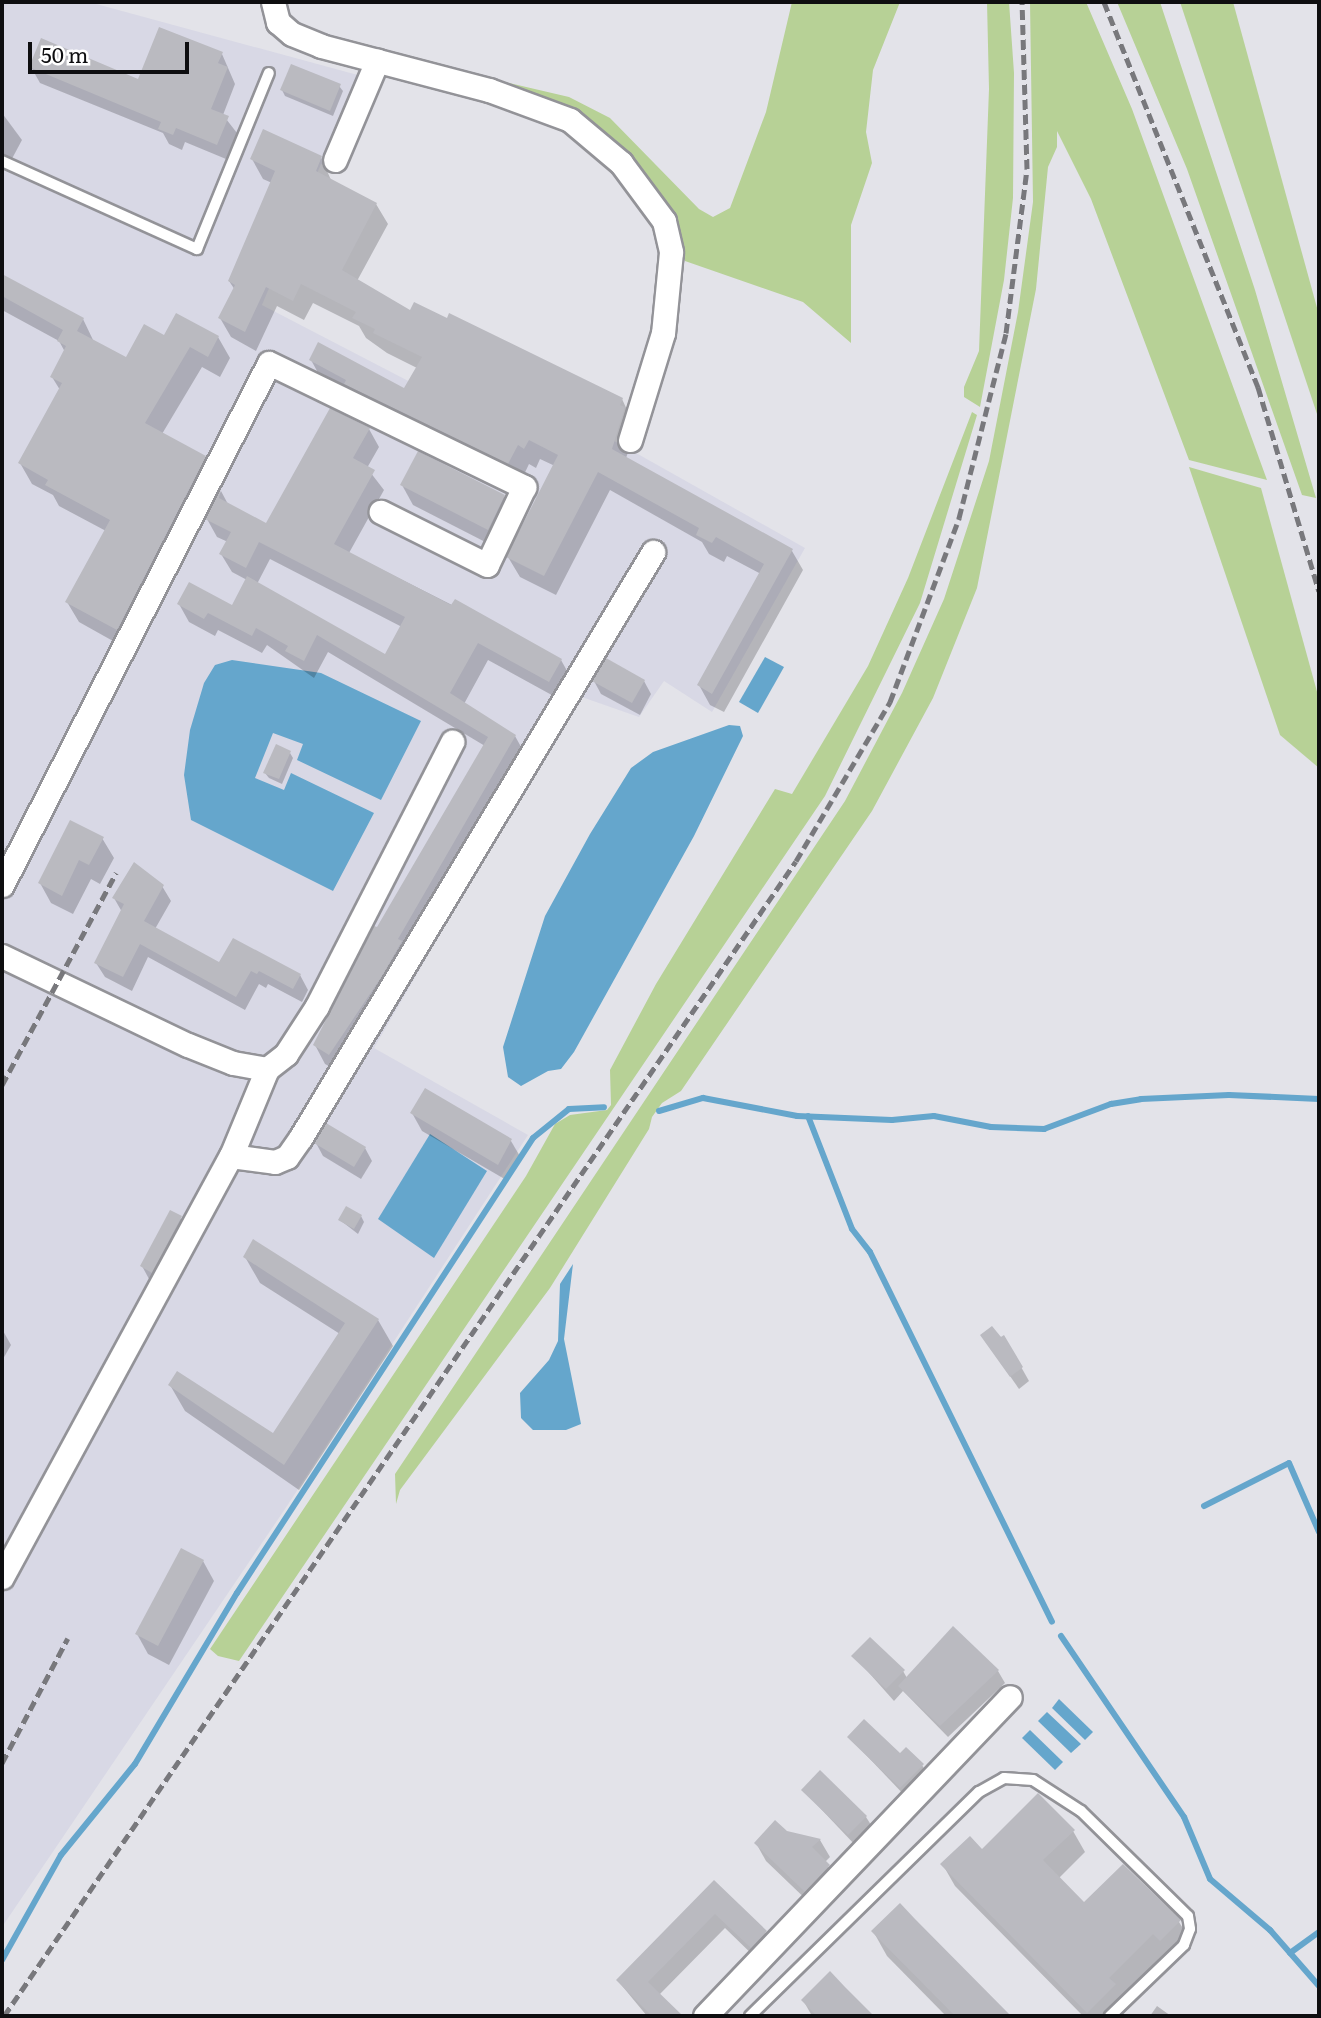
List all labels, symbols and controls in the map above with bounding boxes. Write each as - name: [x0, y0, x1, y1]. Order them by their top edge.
- scale bar: [32, 28, 192, 72]
- text: 50 m: [41, 38, 88, 69]

